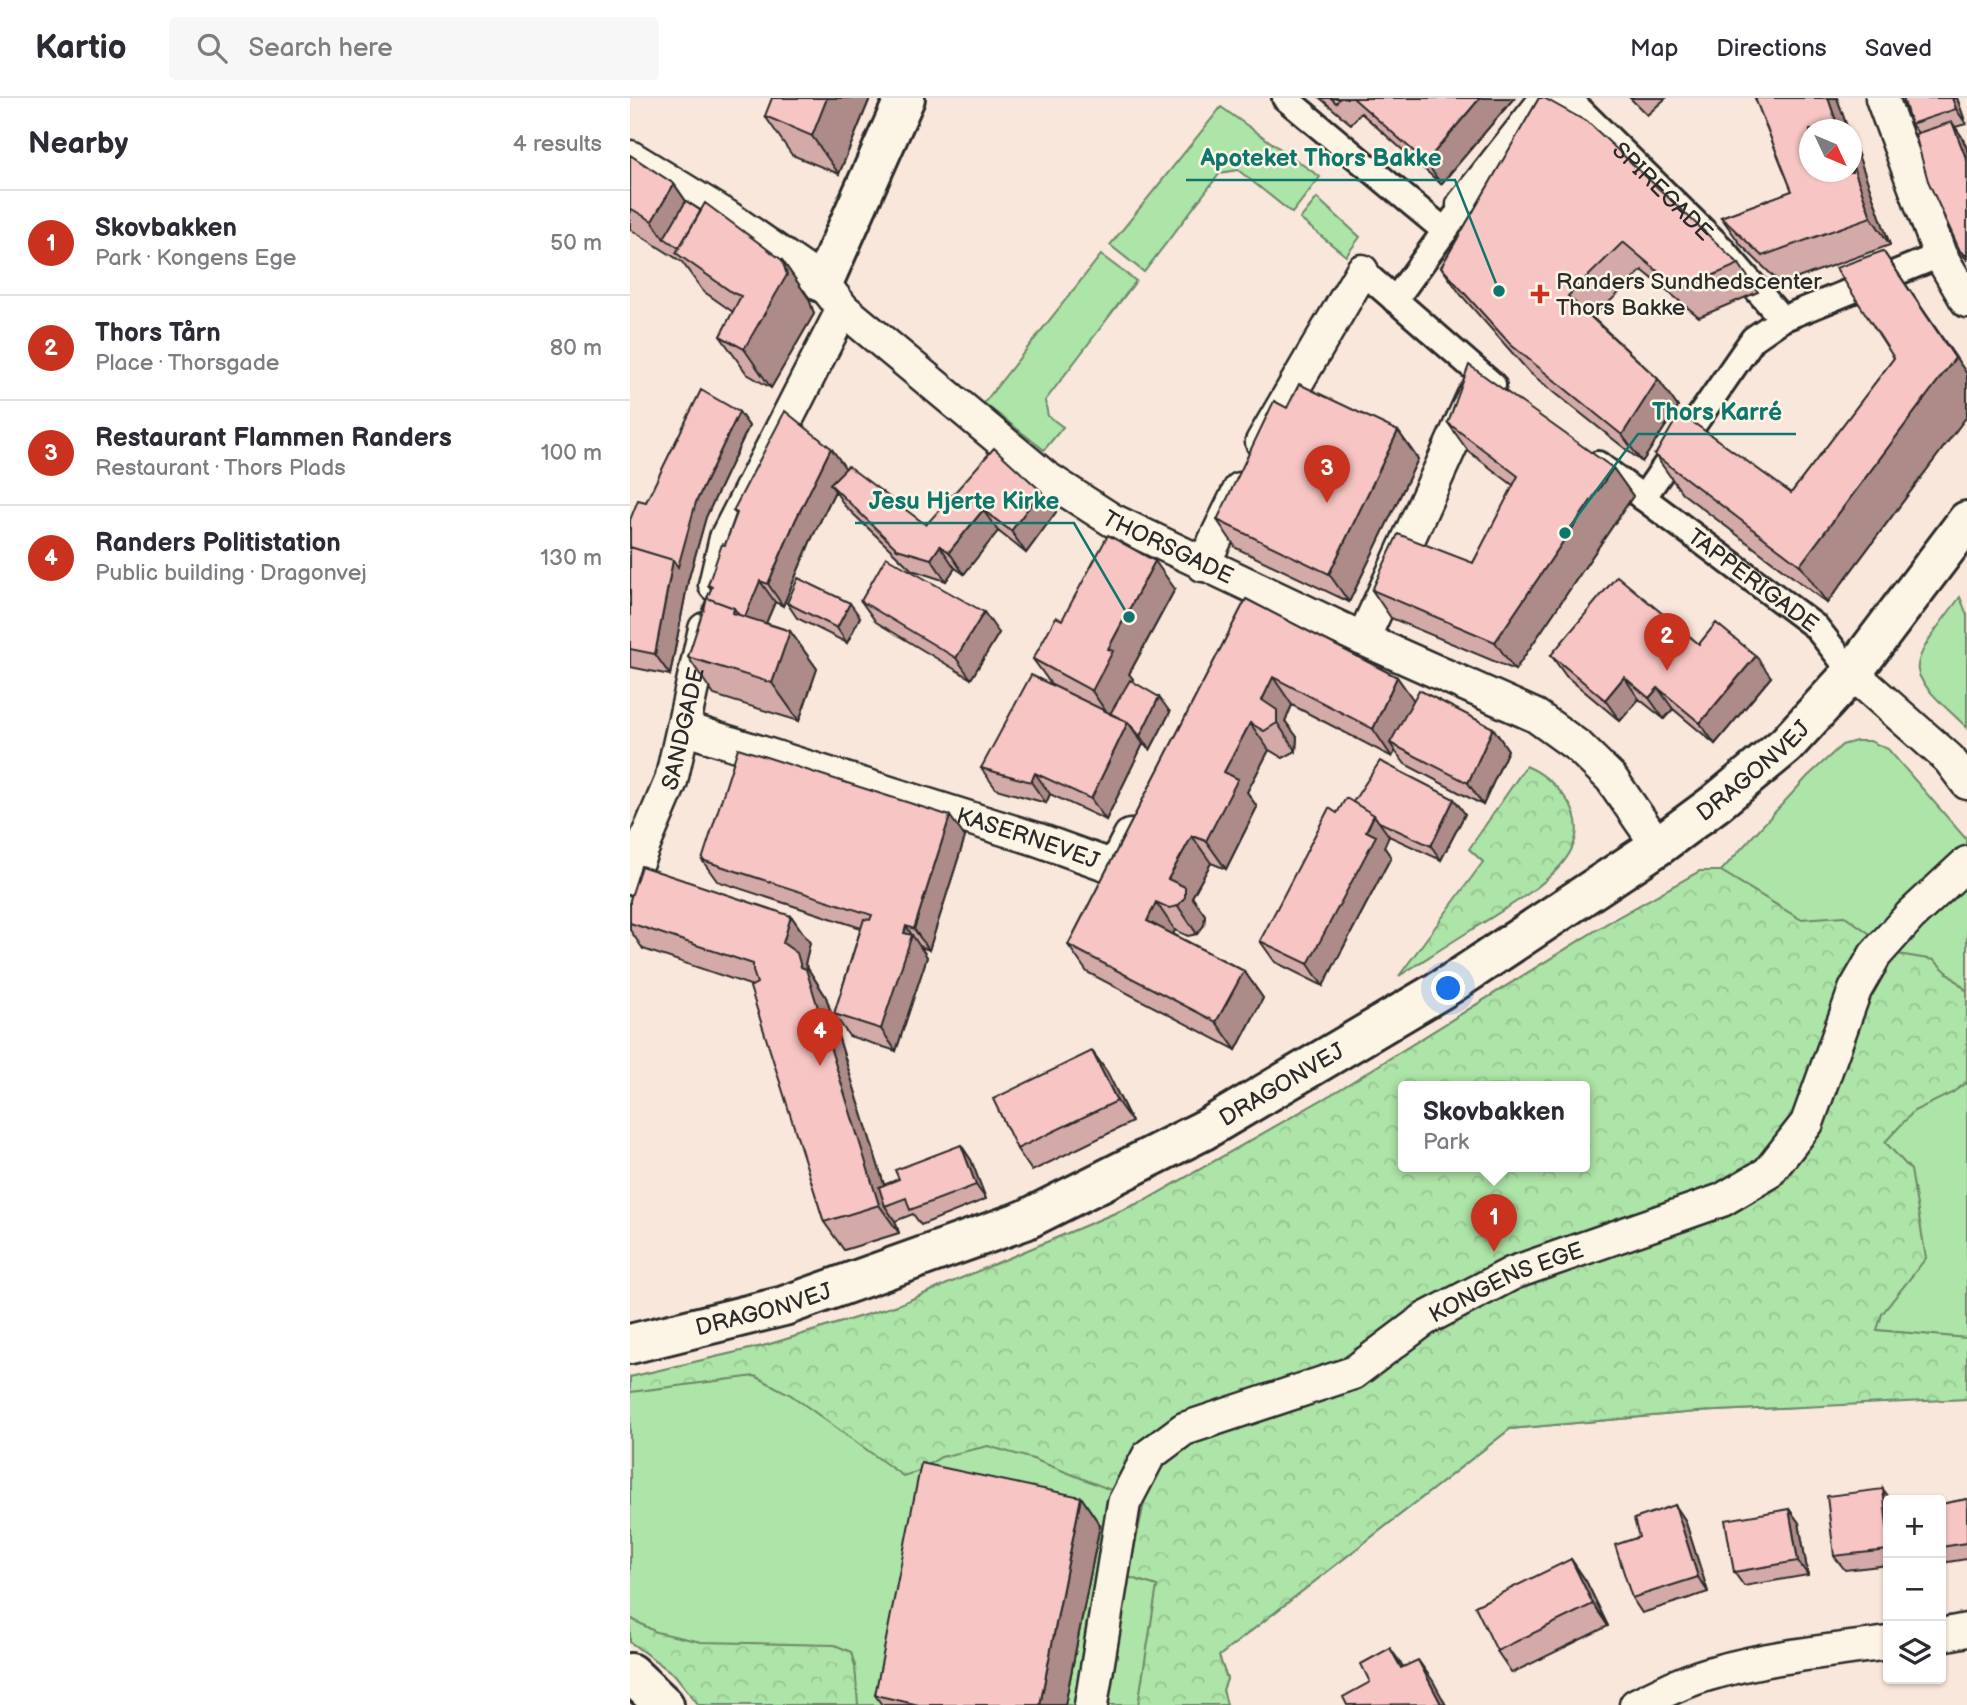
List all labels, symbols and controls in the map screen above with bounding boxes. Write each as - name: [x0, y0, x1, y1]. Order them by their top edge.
- search box: [169, 17, 659, 80]
- text: Kartio: [35, 28, 127, 68]
- icon: search: [193, 29, 231, 67]
- text: Search here: [249, 33, 393, 64]
- text: Map: [1630, 34, 1678, 63]
- text: Directions: [1716, 34, 1827, 63]
- text: Saved: [1865, 34, 1932, 63]
- north arrow: [1799, 119, 1862, 182]
- text: Nearby: [28, 126, 128, 162]
- text: 4 results: [513, 130, 602, 158]
- callout: Apoteket Thors Bakke: [1186, 135, 1455, 180]
- street label: SPIREGADE: [1606, 136, 1718, 247]
- text: Apoteket Thors Bakke: [1199, 144, 1442, 173]
- text: Skovbakken: [95, 213, 237, 244]
- text: 1: [46, 229, 56, 257]
- text: 50 m: [550, 229, 602, 257]
- text: Park · Kongens Ege: [95, 244, 296, 272]
- place label: Randers Sundhedscenter Thors Bakke: [1556, 268, 1822, 322]
- marker: Randers Sundhedscenter Thors Bakke: [1530, 284, 1550, 304]
- text: Thors Tårn: [95, 318, 221, 349]
- text: 2: [44, 334, 58, 362]
- text: 80 m: [550, 334, 602, 362]
- text: Place · Thorsgade: [95, 349, 279, 377]
- callout: Thors Karré: [1638, 389, 1796, 434]
- text: Thors Karré: [1652, 398, 1782, 427]
- text: Restaurant Flammen Randers: [95, 423, 452, 454]
- text: 3: [44, 439, 58, 467]
- text: 100 m: [541, 439, 602, 467]
- pin: 3: [1304, 445, 1350, 503]
- text: Restaurant · Thors Plads: [95, 454, 346, 482]
- callout: Jesu Hjerte Kirke: [855, 478, 1074, 523]
- text: Jesu Hjerte Kirke: [869, 487, 1059, 516]
- street label: THORSGADE: [1097, 505, 1238, 591]
- street label: TAPPERIGADE: [1682, 523, 1824, 639]
- text: Randers Politistation: [95, 528, 341, 559]
- text: 4: [44, 544, 58, 572]
- text: 130 m: [540, 544, 602, 572]
- text: Public building · Dragonvej: [95, 559, 367, 587]
- pin: 2: [1644, 613, 1690, 671]
- street label: SANDGADE: [656, 665, 711, 795]
- street label: DRAGONVEJ: [1691, 715, 1817, 828]
- street label: KASERNEVEJ: [953, 802, 1103, 876]
- your location: [1431, 971, 1465, 1005]
- pin: 4: [797, 1008, 843, 1066]
- street label: DRAGONVEJ: [1215, 1037, 1350, 1133]
- popup: [1398, 1081, 1590, 1172]
- text: Skovbakken: [1423, 1097, 1565, 1128]
- text: Park: [1423, 1128, 1469, 1156]
- pin: 1: [1471, 1194, 1517, 1252]
- street label: KONGENS EGE: [1425, 1236, 1587, 1329]
- street label: DRAGONVEJ: [693, 1277, 836, 1342]
- map controls: [1883, 1495, 1946, 1684]
- button: +: [1883, 1495, 1946, 1558]
- button: −: [1883, 1558, 1946, 1621]
- button: layers: [1883, 1621, 1946, 1684]

